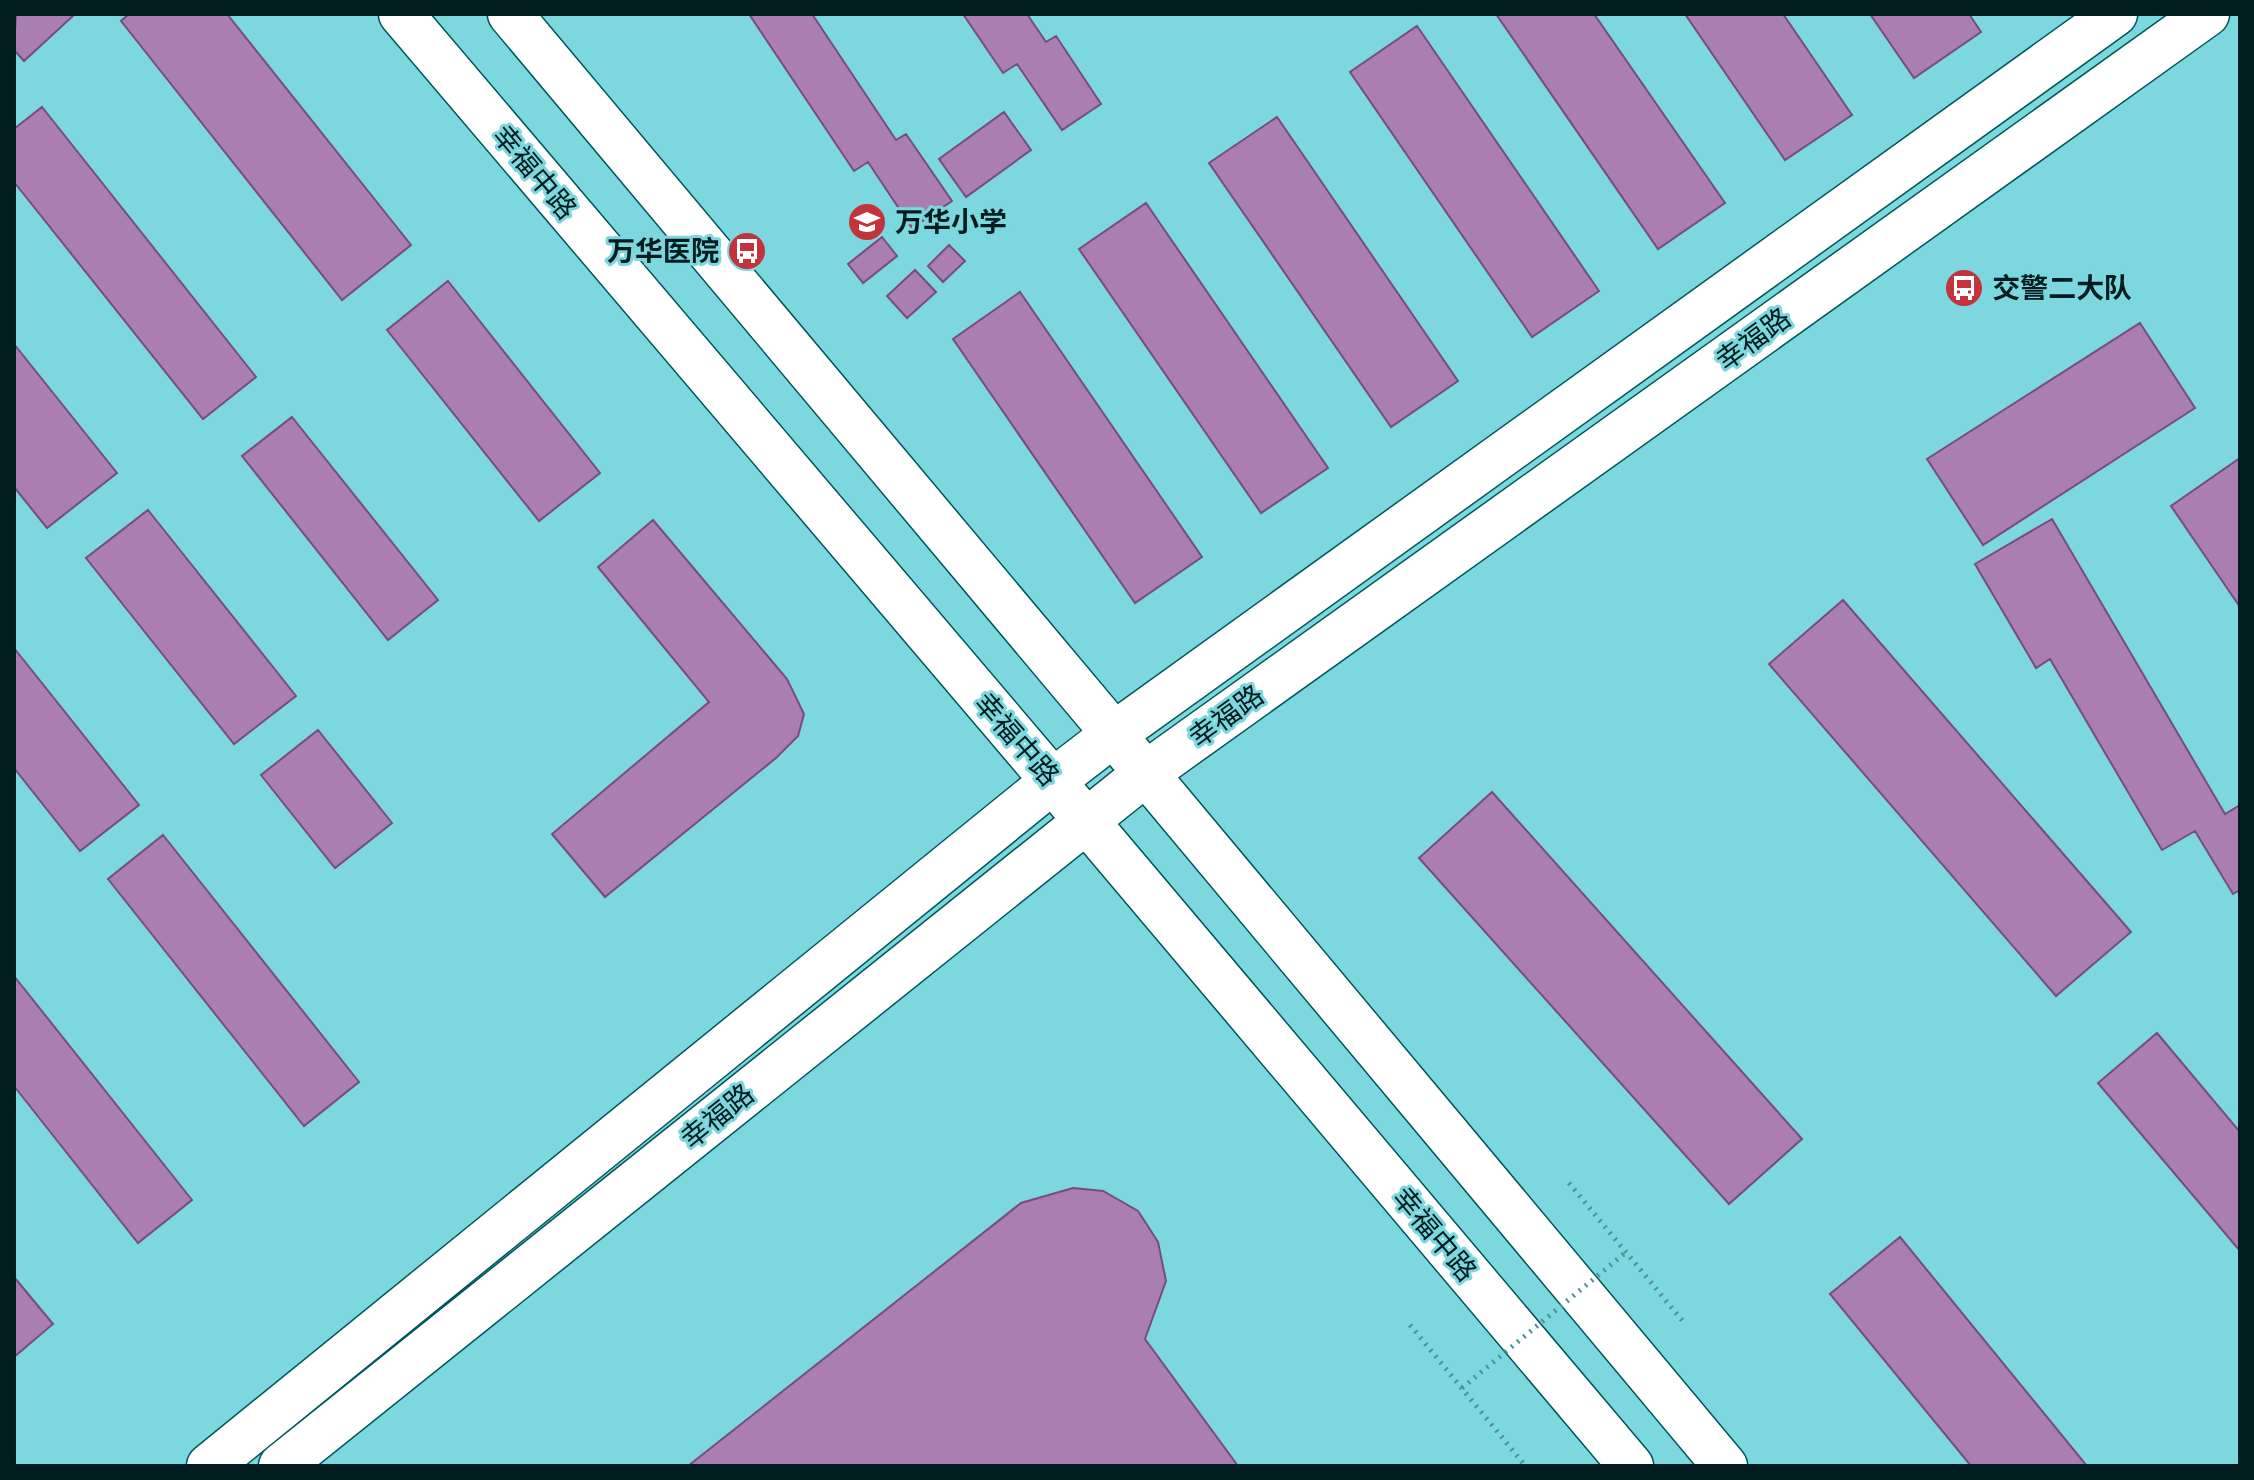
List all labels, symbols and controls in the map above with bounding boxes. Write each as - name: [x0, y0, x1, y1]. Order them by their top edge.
- street label: 幸福中路: [487, 119, 583, 225]
- school or university icon: 万华小学: [846, 201, 888, 243]
- place label: 万华小学: [895, 206, 1007, 238]
- bus stop icon: 万华医院: [726, 230, 768, 272]
- place label: 万华医院: [607, 235, 719, 267]
- bus stop icon: 交警二大队: [1943, 267, 1985, 309]
- place label: 交警二大队: [1992, 272, 2132, 304]
- street label: 幸福路: [1710, 301, 1796, 377]
- street label: 幸福路: [1183, 678, 1269, 754]
- street label: 幸福中路: [968, 686, 1066, 792]
- street label: 幸福路: [674, 1077, 760, 1155]
- street label: 幸福中路: [1387, 1181, 1483, 1287]

